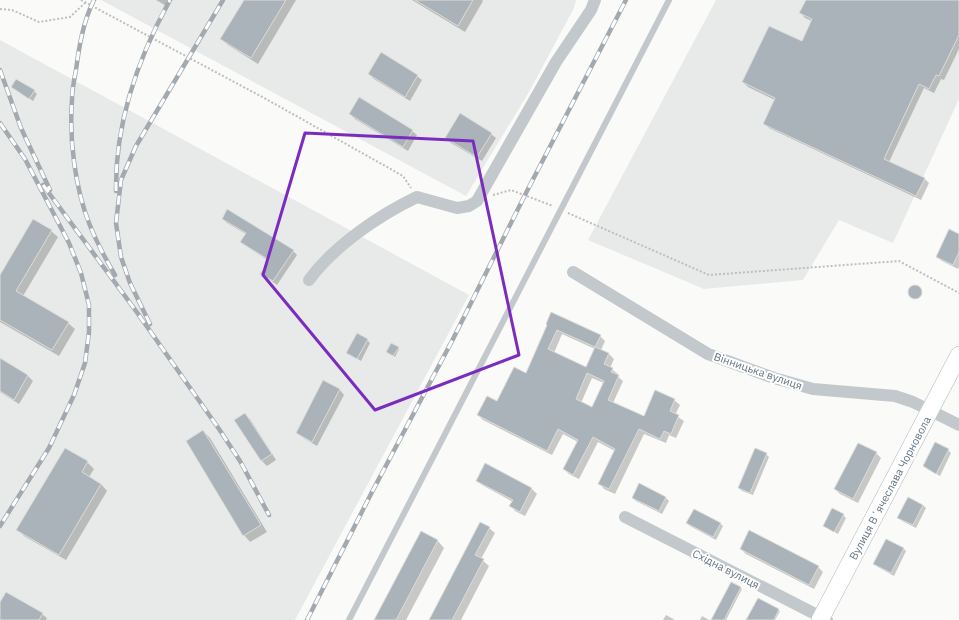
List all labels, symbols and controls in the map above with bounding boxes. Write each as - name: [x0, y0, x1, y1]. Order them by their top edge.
- street label: Вінницька вулиця: [712, 349, 804, 393]
- street label: Вулиця Вʼячеслава Чорновола: [846, 414, 934, 562]
- street label: Східна вулиця: [690, 546, 762, 592]

